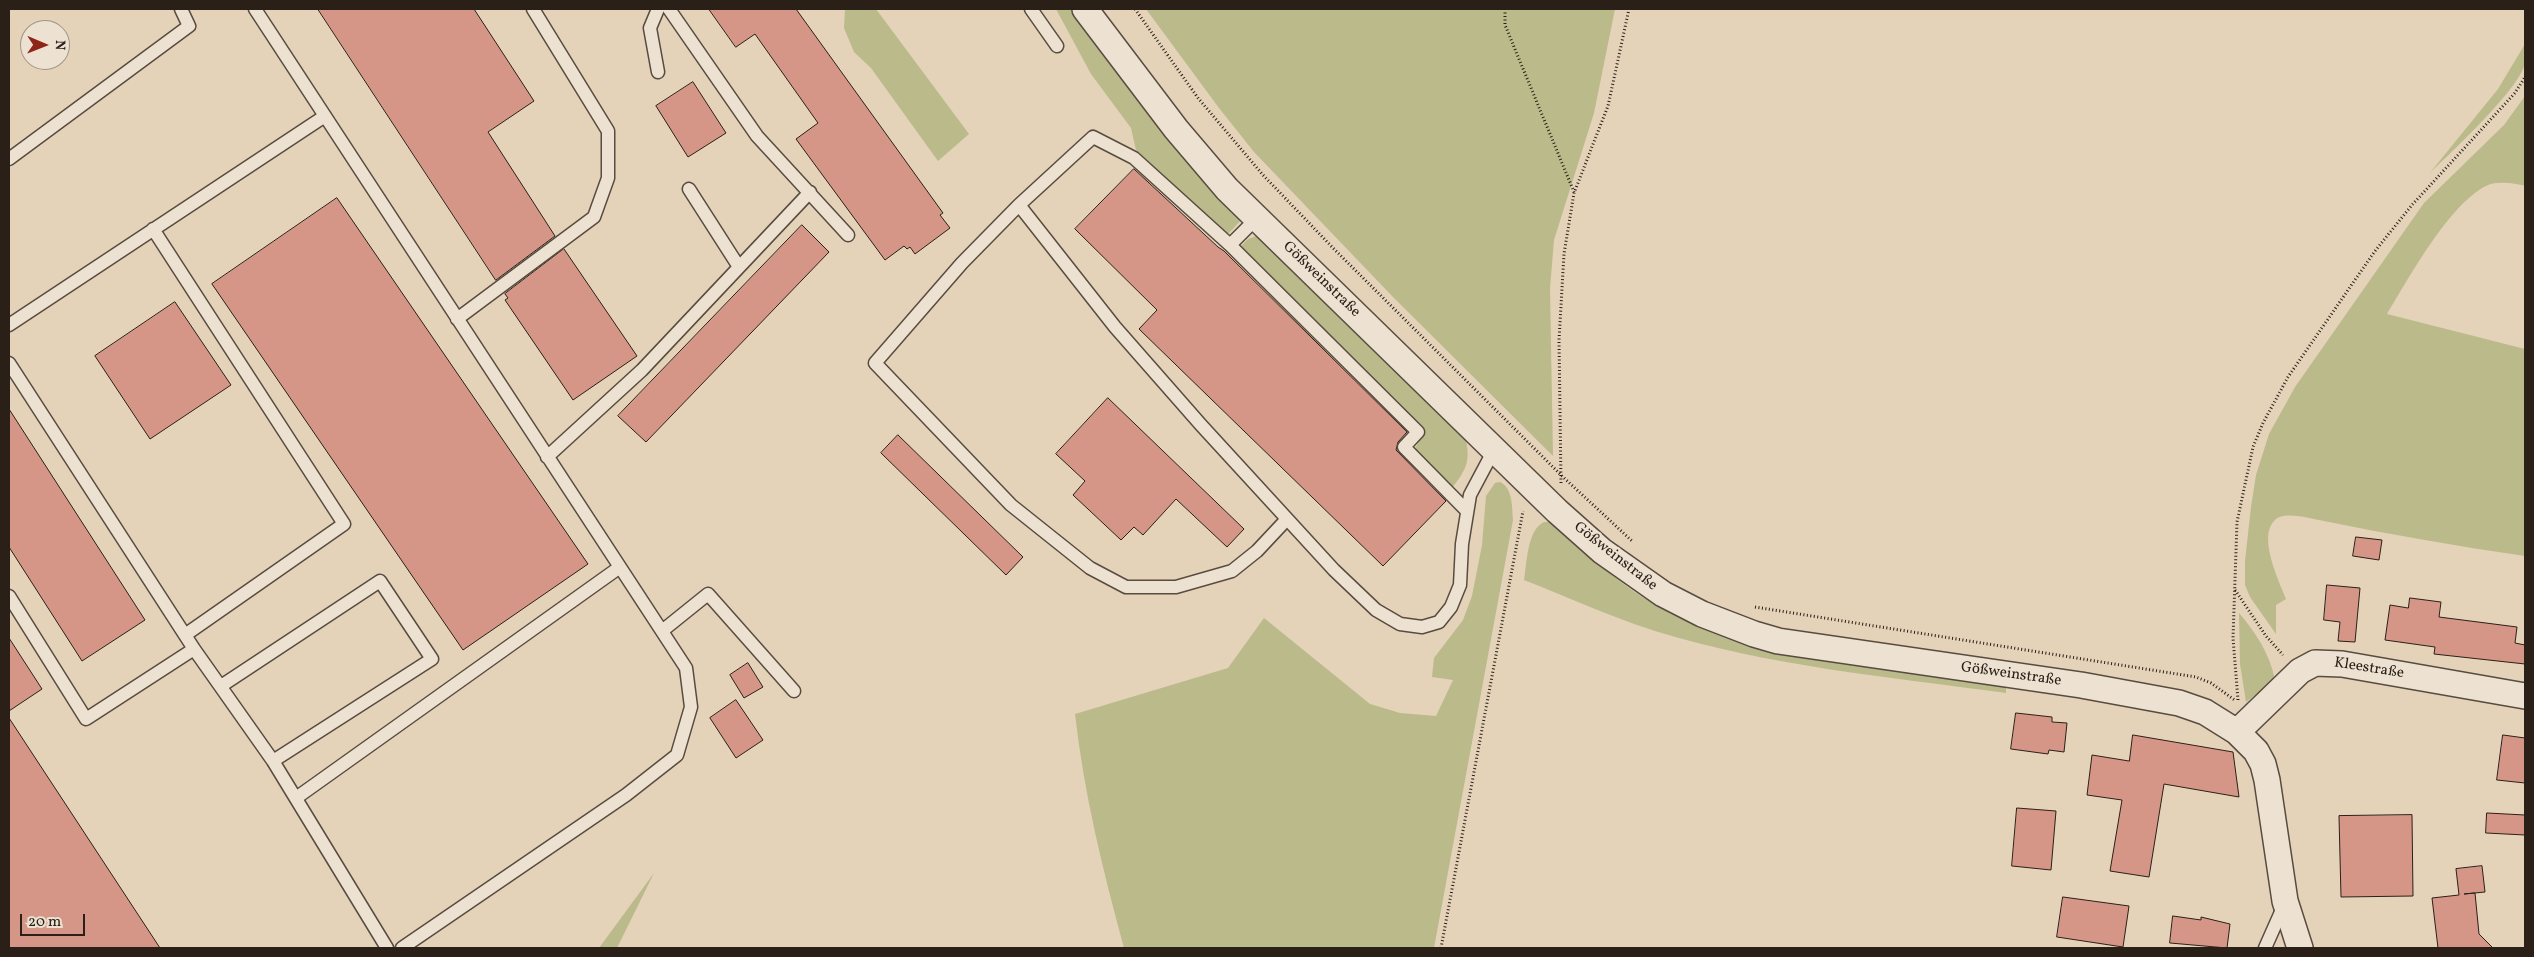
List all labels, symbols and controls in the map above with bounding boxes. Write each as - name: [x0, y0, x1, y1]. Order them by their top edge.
- north arrow: [20, 20, 70, 70]
- text: N: [50, 40, 69, 50]
- street label: Gößweinstraße: [1278, 238, 1364, 322]
- street label: Gößweinstraße: [1570, 519, 1660, 595]
- street label: Kleestraße: [2333, 655, 2405, 683]
- street label: Gößweinstraße: [1960, 659, 2062, 691]
- scale bar: [22, 904, 88, 936]
- text: 20 m: [28, 912, 61, 933]

